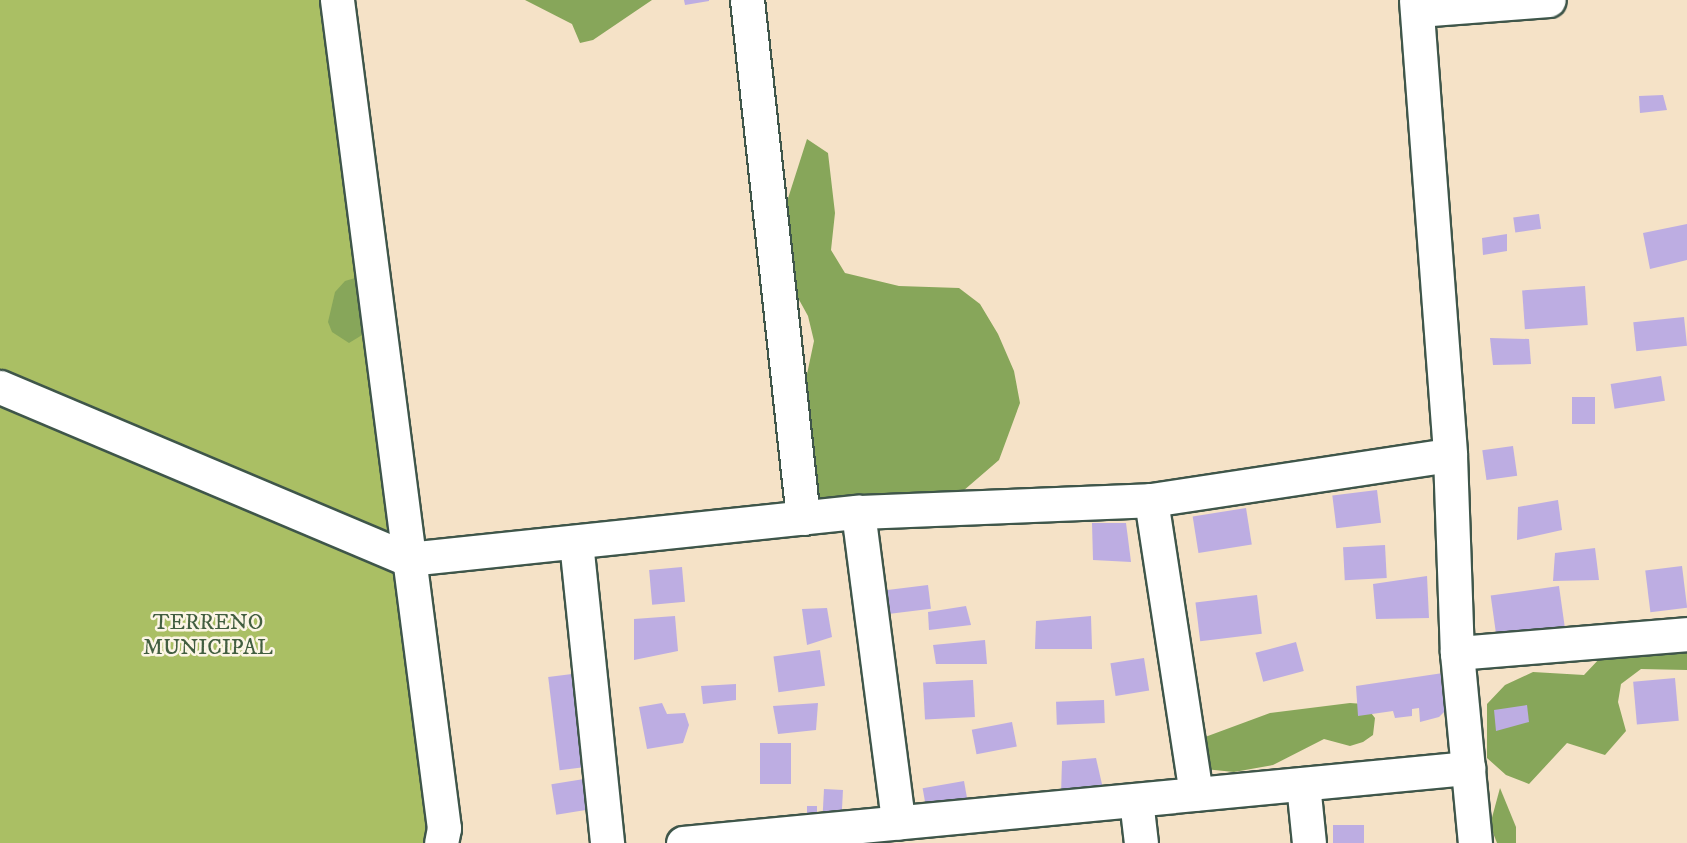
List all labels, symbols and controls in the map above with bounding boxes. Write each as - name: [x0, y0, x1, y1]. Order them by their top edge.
- park label: TERRENO MUNICIPAL: [143, 609, 273, 660]

